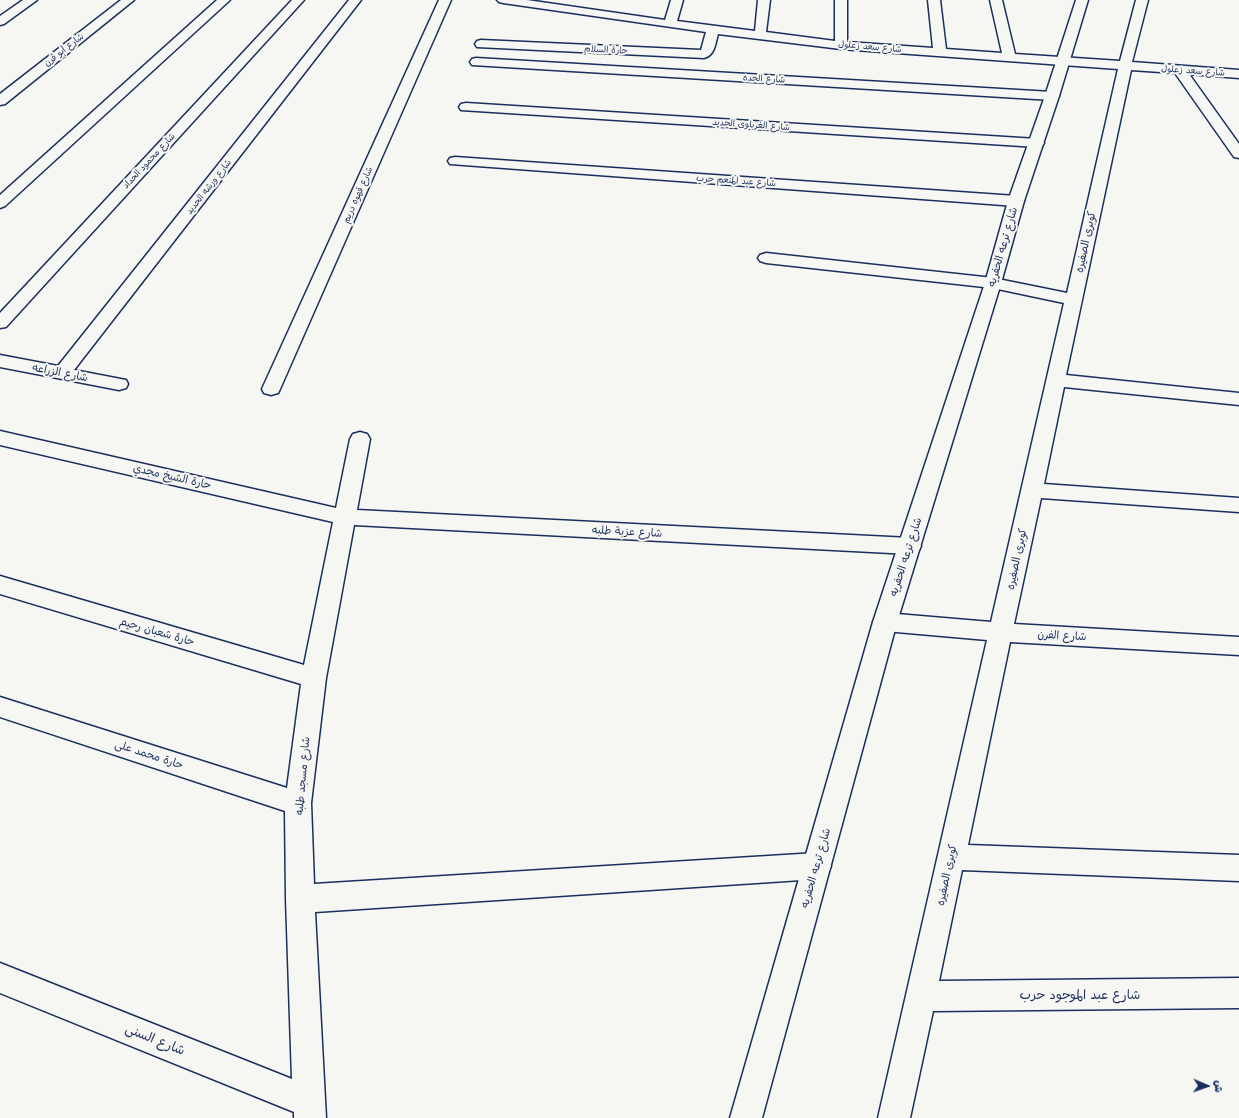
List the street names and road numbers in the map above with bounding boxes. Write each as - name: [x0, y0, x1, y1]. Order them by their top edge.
- street label: شارع أبو قرن: [42, 31, 86, 69]
- street label: شارع سعد زعلول: [838, 39, 902, 55]
- street label: حارة السلام: [584, 43, 628, 57]
- street label: شارع سعد زعلول: [1161, 63, 1225, 79]
- street label: شارع الحده: [743, 73, 785, 85]
- street label: شارع الغرباوى الجديد: [712, 117, 790, 133]
- street label: شارع محمود الحداد: [120, 131, 178, 191]
- street label: شارع ورشه الحديد: [184, 157, 234, 217]
- street label: شارع قهوه دريم: [341, 165, 375, 225]
- street label: شارع عبد المنعم حرب: [696, 173, 776, 189]
- street label: شارع ترعه الحفريه: [985, 206, 1021, 288]
- street label: كوبرى الصفيره: [1073, 210, 1099, 274]
- street label: شارع الزراعه: [31, 361, 89, 385]
- street label: حارة الشيخ مجدي: [132, 462, 212, 492]
- street label: شارع ترعه الحفريه: [887, 516, 925, 598]
- street label: شارع عزبة طلبه: [592, 524, 662, 540]
- street label: كوبرى الصفيره: [1004, 527, 1030, 591]
- street label: حارة شعبان رحيم: [118, 615, 196, 649]
- street label: شارع الفرن: [1037, 628, 1087, 644]
- street label: شارع مسجد طلبه: [293, 736, 313, 816]
- street label: حارة محمد على: [113, 738, 185, 772]
- street label: شارع ترعه الحفريه: [798, 827, 834, 909]
- street label: كوبرى الصفيره: [934, 843, 960, 907]
- street label: شارع عبد الموجود حرب: [1020, 987, 1140, 1003]
- street label: شارع السنى: [123, 1021, 187, 1059]

